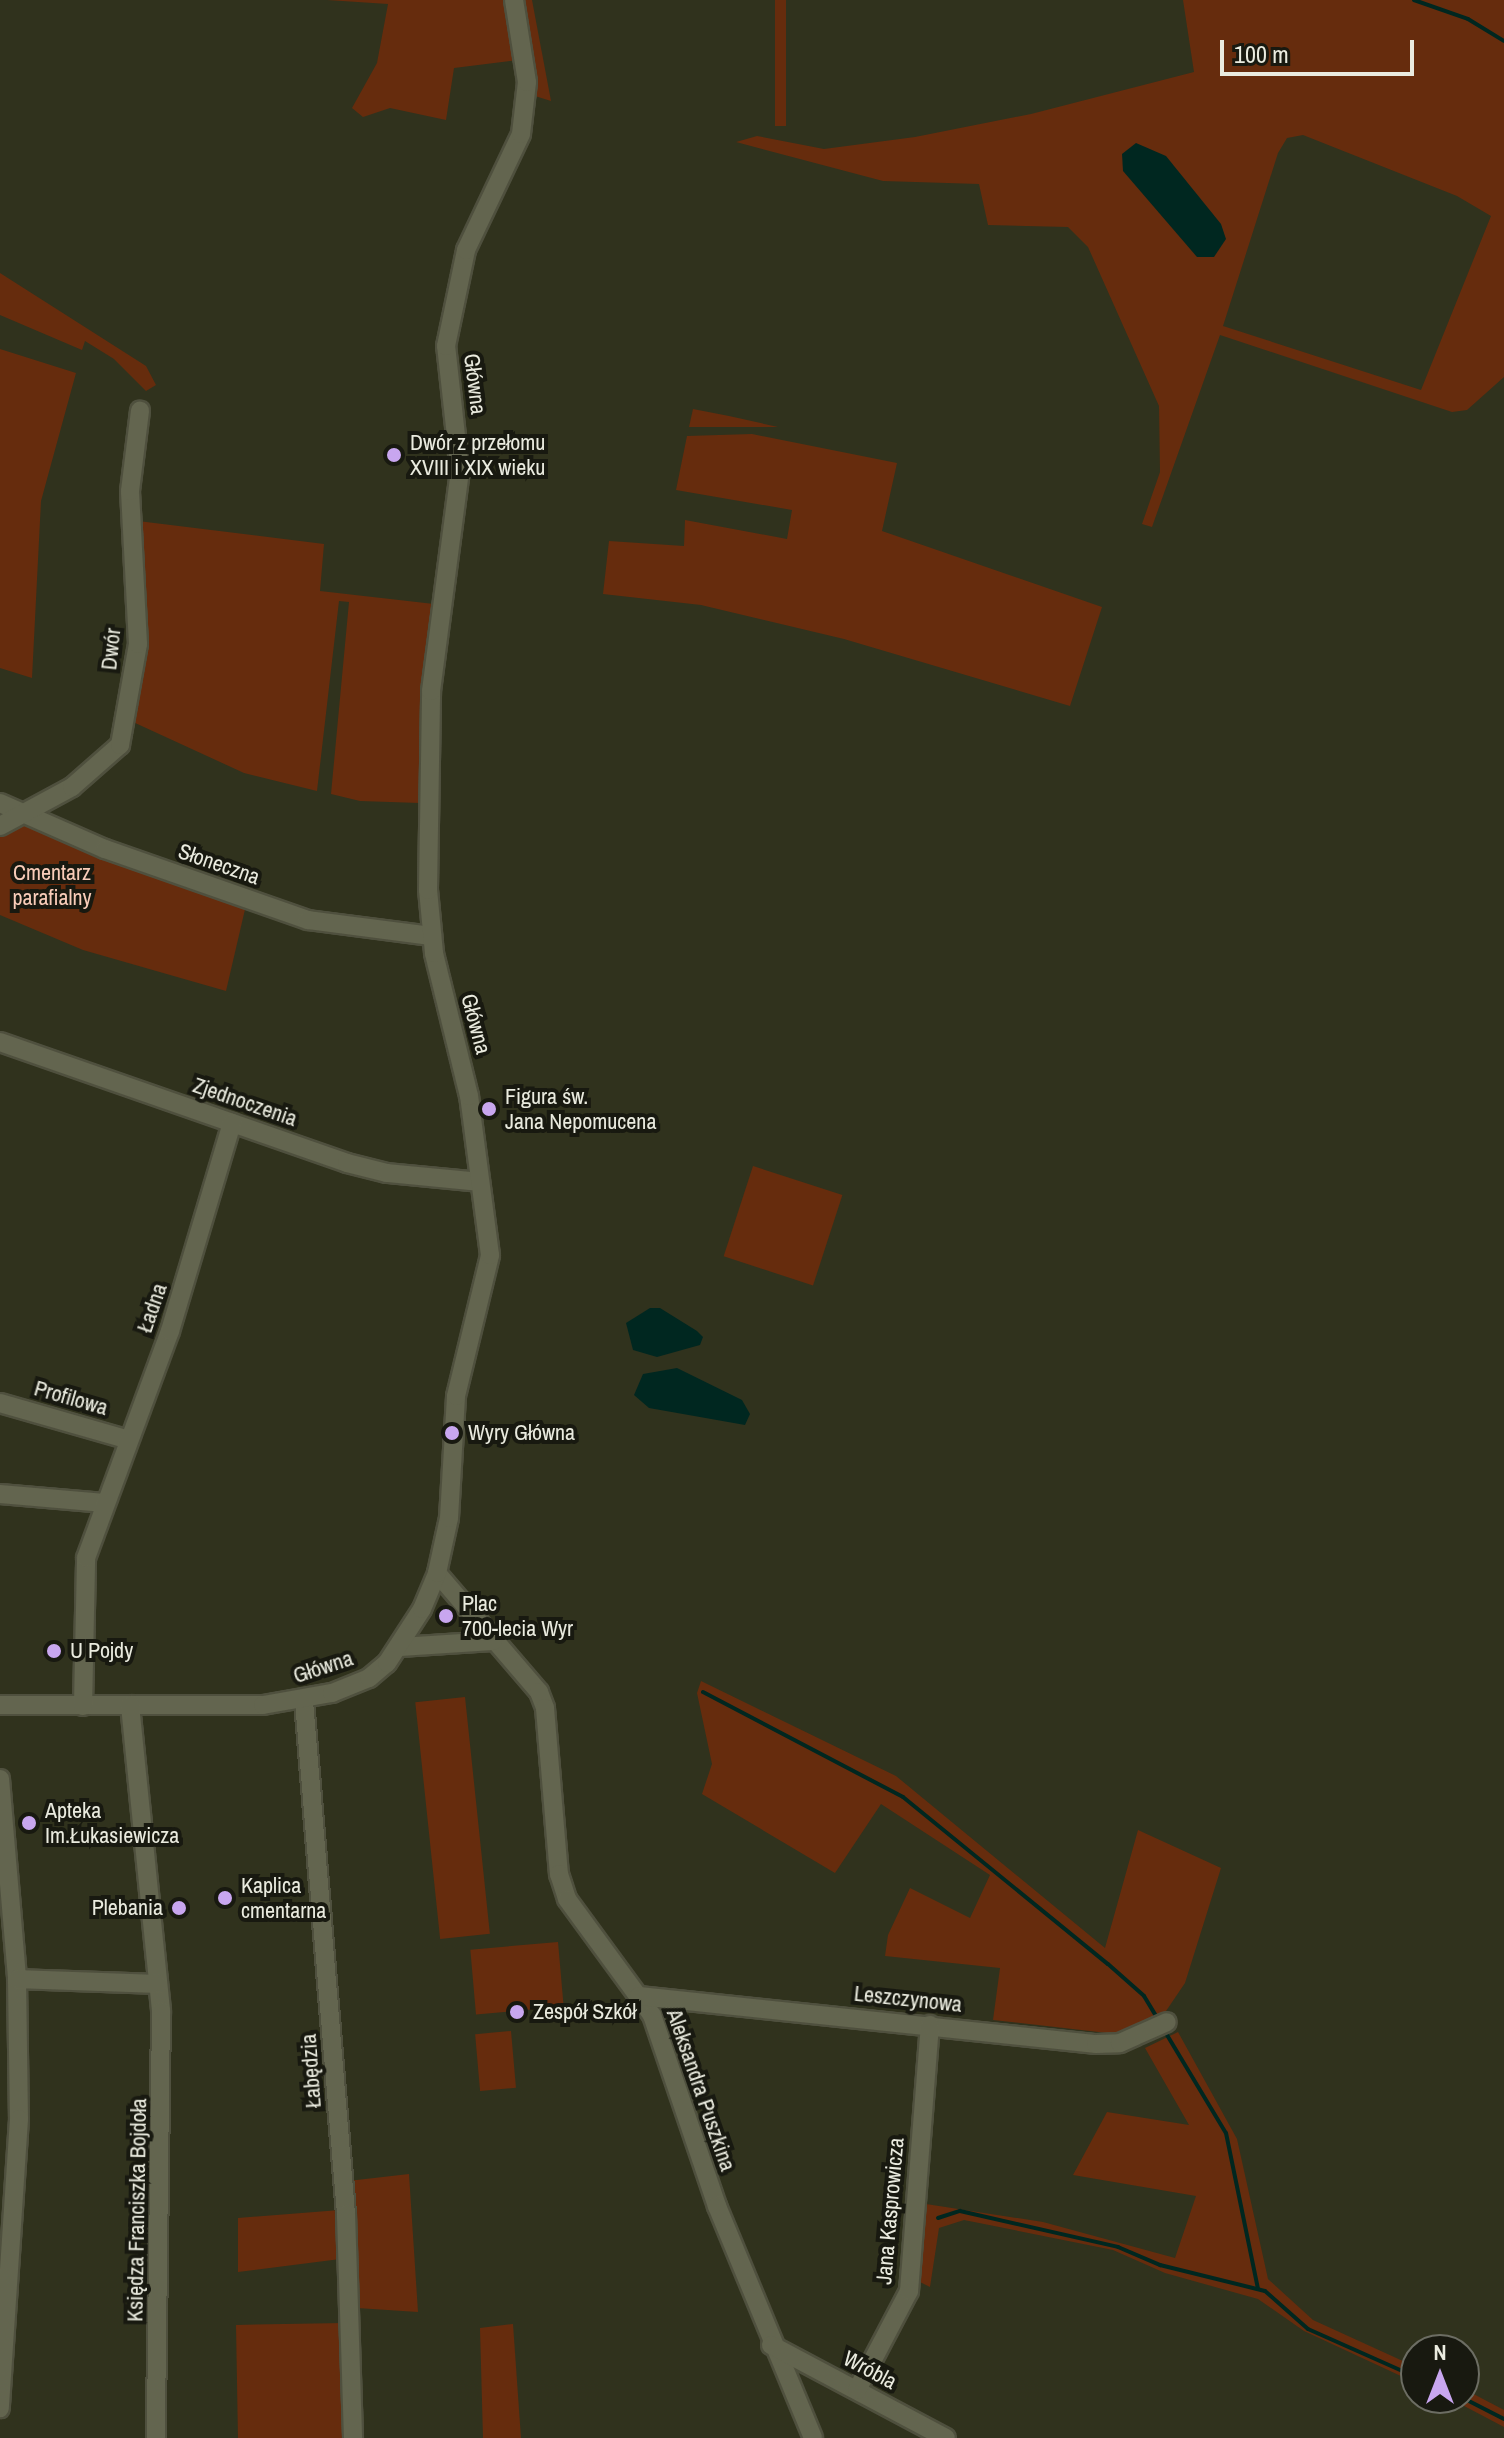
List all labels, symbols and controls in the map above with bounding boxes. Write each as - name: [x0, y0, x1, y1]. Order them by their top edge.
- scale bar: [1224, 24, 1418, 74]
- text: 100 m: [1234, 38, 1289, 70]
- street label: Główna: [458, 352, 492, 416]
- place label: Dwór z przełomu XVIII i XIX wieku: [410, 429, 545, 480]
- marker: Dwór z przełomu XVIII i XIX wieku: [385, 446, 403, 464]
- street label: Dwór: [96, 627, 126, 671]
- street label: Słoneczna: [175, 838, 263, 890]
- park label: Cmentarz parafialny: [12, 859, 92, 910]
- street label: Główna: [455, 991, 497, 1057]
- street label: Zjednoczenia: [189, 1072, 301, 1132]
- place label: Figura św. Jana Nepomucena: [505, 1083, 656, 1134]
- marker: Figura św. Jana Nepomucena: [480, 1100, 498, 1118]
- street label: Ładna: [131, 1280, 173, 1336]
- street label: Profilowa: [31, 1375, 111, 1421]
- place label: Wyry Główna: [468, 1420, 575, 1446]
- marker: Wyry Główna: [443, 1424, 461, 1442]
- place label: Plac 700-lecia Wyr: [462, 1590, 573, 1642]
- marker: Plac 700-lecia Wyr: [437, 1607, 455, 1625]
- place label: U Pojdy: [70, 1638, 133, 1664]
- marker: U Pojdy: [45, 1642, 63, 1660]
- street label: Główna: [290, 1645, 356, 1689]
- place label: Apteka Im.Łukasiewicza: [45, 1797, 179, 1848]
- marker: Apteka Im.Łukasiewicza: [20, 1814, 38, 1832]
- place label: Kaplica cmentarna: [241, 1872, 326, 1924]
- marker: Kaplica cmentarna: [216, 1889, 234, 1907]
- place label: Plebania: [92, 1895, 163, 1921]
- marker: Plebania: [170, 1899, 188, 1917]
- street label: Leszczynowa: [853, 1980, 963, 2018]
- place label: Zespół Szkół: [533, 1999, 636, 2025]
- marker: Zespół Szkół: [508, 2003, 526, 2021]
- street label: Aleksandra Puszkina: [661, 2006, 741, 2174]
- street label: Łabędzia: [295, 2033, 327, 2109]
- street label: Księdza Franciszka Bojdoła: [122, 2098, 152, 2322]
- street label: Jana Kasprowicza: [870, 2136, 910, 2286]
- north arrow: [1400, 2334, 1480, 2414]
- text: N: [1433, 2337, 1447, 2367]
- street label: Wróbla: [839, 2345, 901, 2395]

